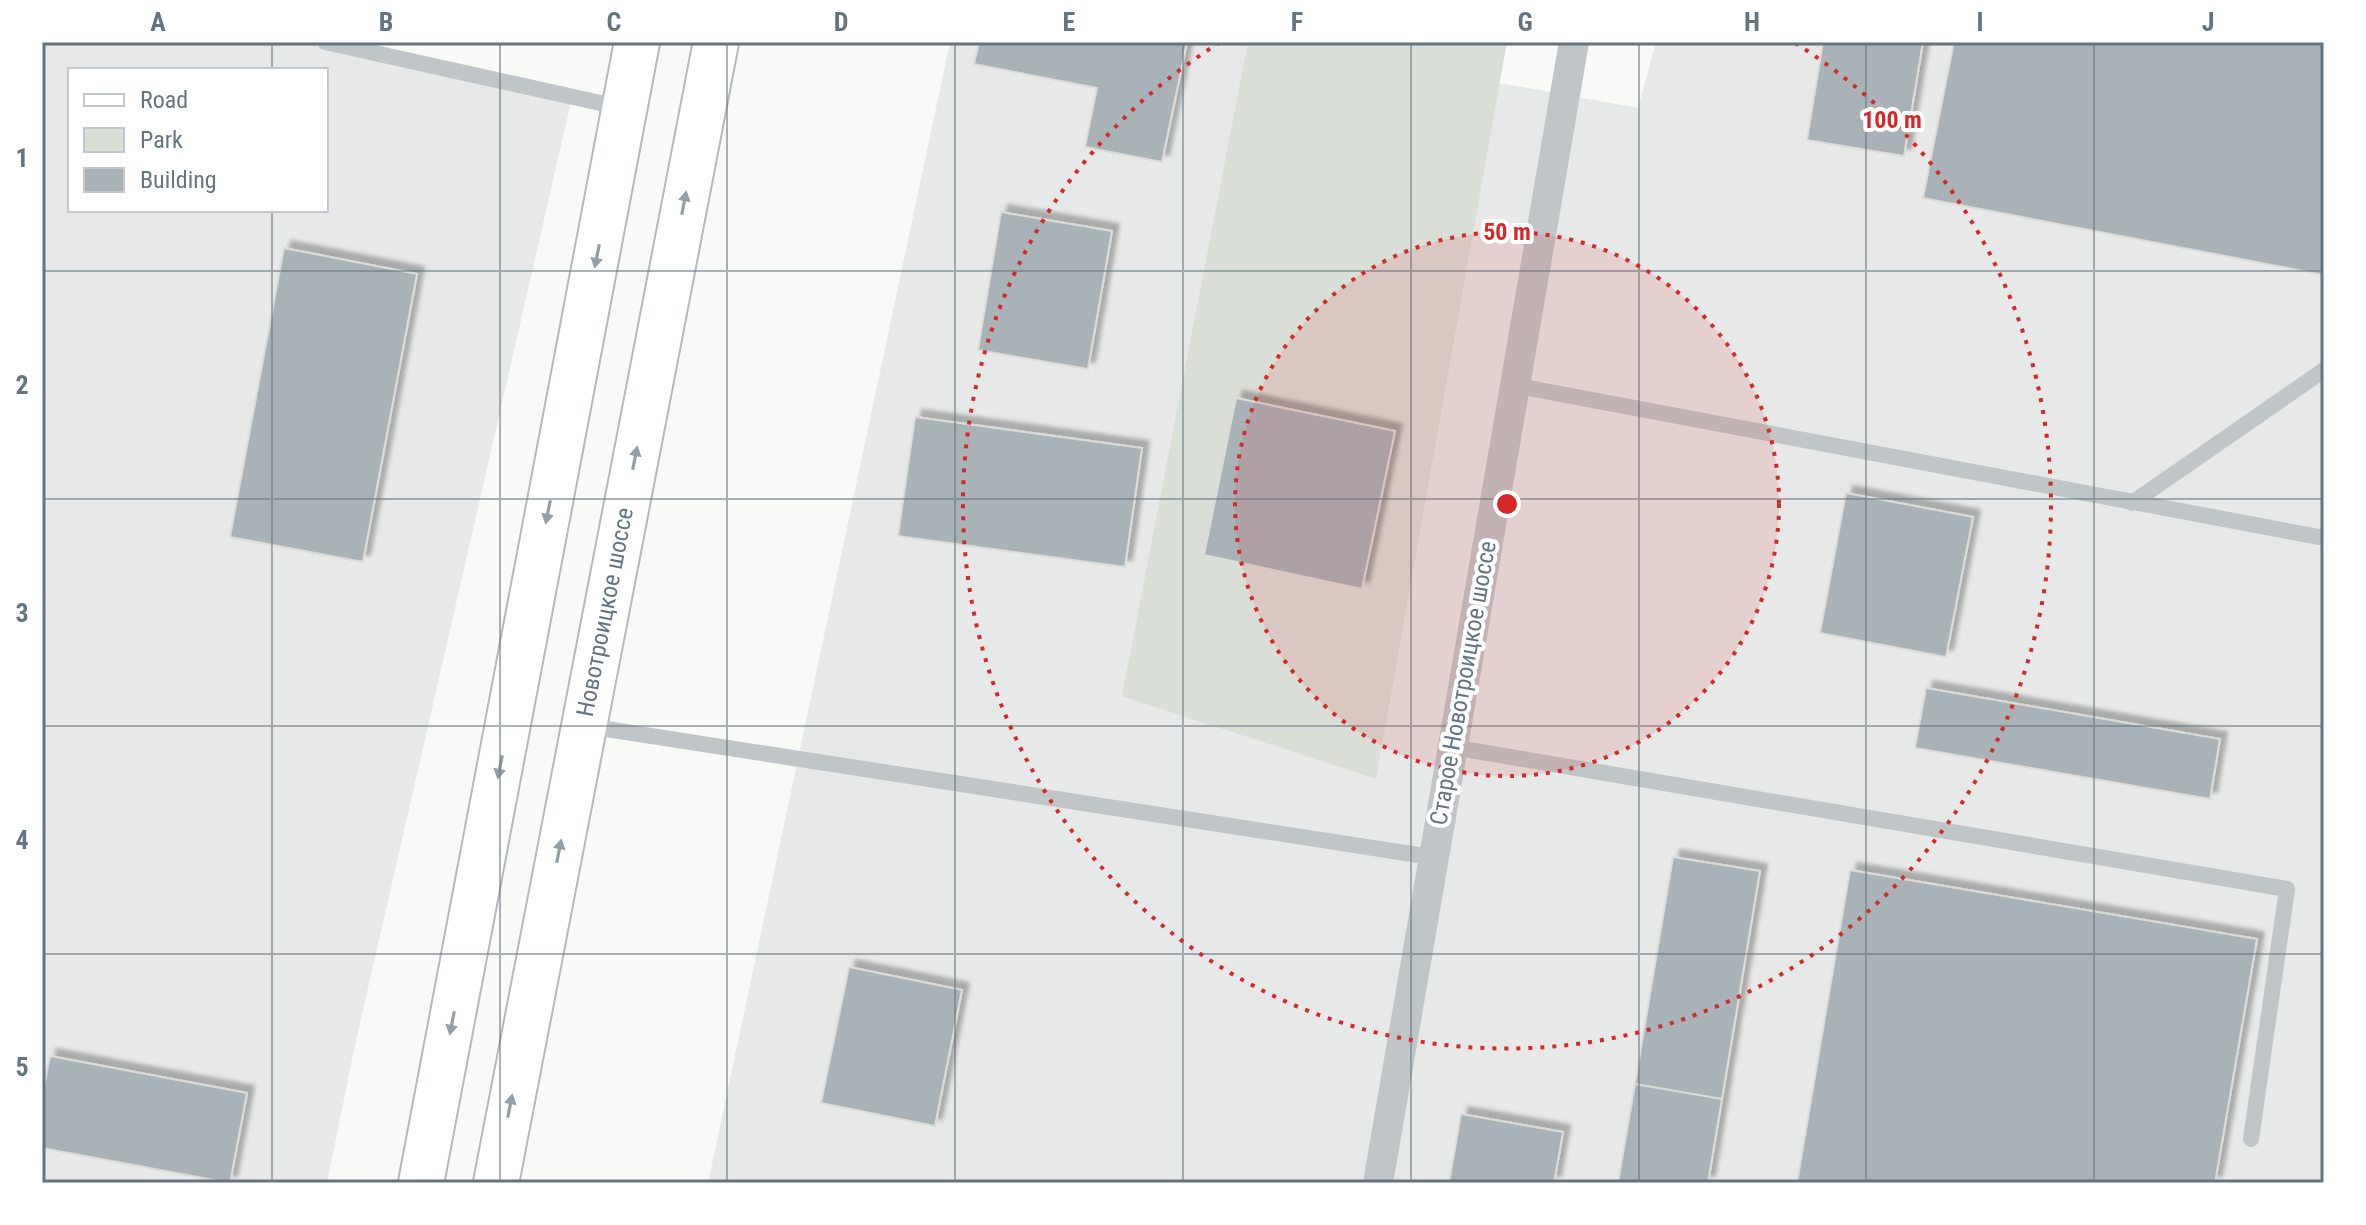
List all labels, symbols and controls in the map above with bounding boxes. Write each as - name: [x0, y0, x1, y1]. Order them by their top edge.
- text: A: [150, 7, 166, 37]
- text: B: [379, 7, 393, 37]
- text: C: [607, 7, 622, 37]
- text: D: [834, 7, 848, 37]
- text: E: [1063, 7, 1076, 37]
- text: F: [1291, 7, 1303, 37]
- text: G: [1517, 7, 1533, 37]
- text: H: [1744, 7, 1760, 37]
- text: I: [1976, 7, 1984, 37]
- text: J: [2202, 7, 2214, 37]
- legend: [68, 68, 328, 212]
- text: Road: [140, 86, 188, 114]
- text: 100 m: [1862, 106, 1922, 134]
- text: Park: [140, 126, 183, 154]
- text: 1: [15, 143, 29, 173]
- text: Building: [140, 166, 217, 194]
- one-way arrow: [679, 190, 691, 215]
- text: 50 m: [1483, 218, 1531, 246]
- one-way arrow: [590, 244, 602, 269]
- text: 2: [15, 370, 29, 400]
- one-way arrow: [629, 445, 641, 470]
- centre of rings: [1493, 490, 1521, 518]
- one-way arrow: [542, 499, 554, 524]
- street label: Новотроицкое шоссе: [571, 505, 639, 719]
- street label: Старое Новотроицкое шоссе: [1424, 539, 1502, 827]
- text: 3: [15, 598, 29, 628]
- one-way arrow: [494, 755, 506, 780]
- text: 4: [15, 825, 29, 855]
- one-way arrow: [553, 838, 565, 863]
- one-way arrow: [446, 1010, 458, 1035]
- text: 5: [15, 1052, 29, 1082]
- one-way arrow: [505, 1094, 517, 1119]

